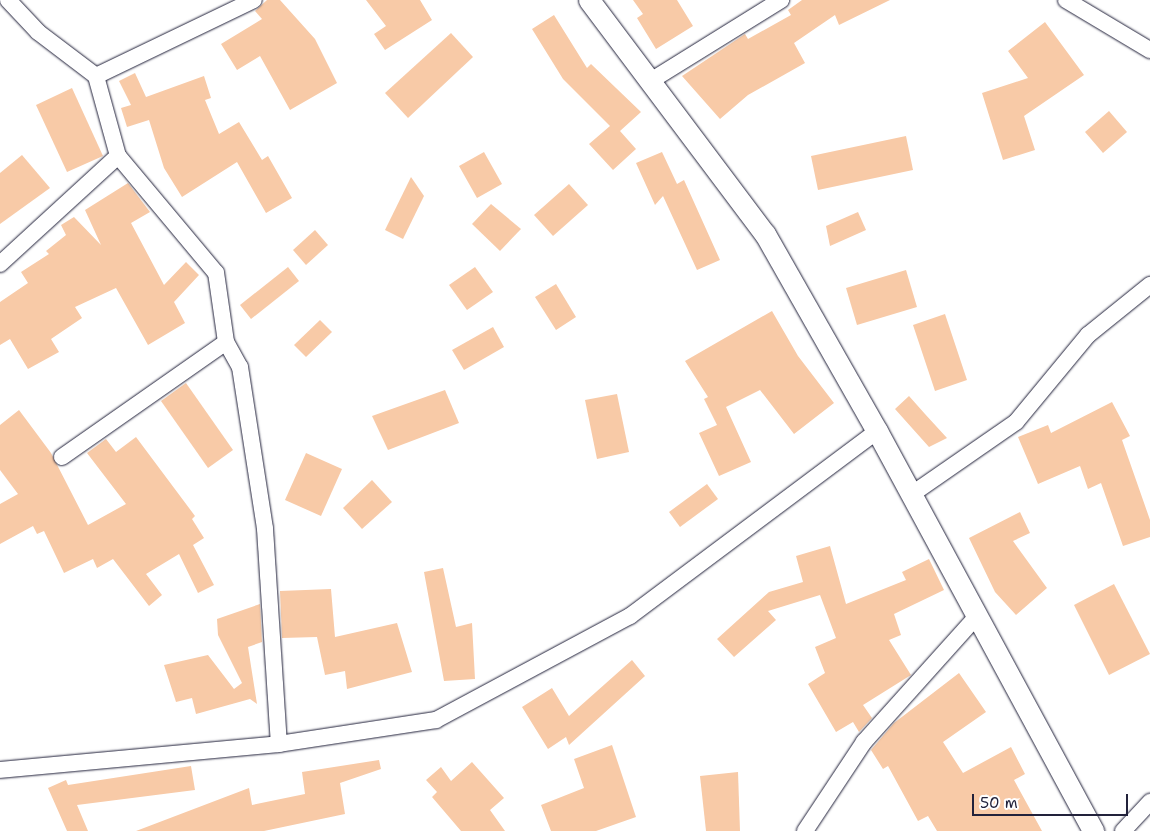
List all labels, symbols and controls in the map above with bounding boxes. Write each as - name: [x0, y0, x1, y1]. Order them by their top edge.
- scale bar: [975, 784, 1131, 816]
- text: 50 m: [980, 793, 1018, 813]

